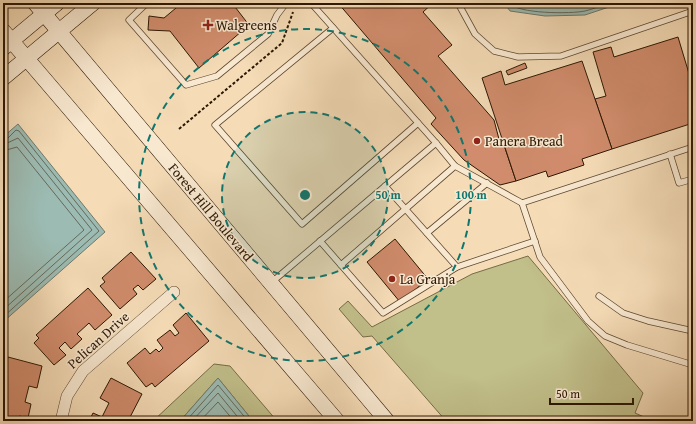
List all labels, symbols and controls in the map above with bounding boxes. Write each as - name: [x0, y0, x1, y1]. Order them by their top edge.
- place label: Walgreens: [216, 15, 277, 35]
- marker: Walgreens: [203, 20, 213, 30]
- place label: Panera Bread: [485, 131, 564, 151]
- marker: Panera Bread: [472, 136, 482, 146]
- street label: Forest Hill Boulevard: [164, 159, 258, 266]
- text: 50 m: [375, 186, 401, 203]
- text: 100 m: [455, 186, 488, 203]
- centre of rings: [298, 188, 312, 202]
- place label: La Granja: [400, 269, 456, 289]
- marker: La Granja: [387, 274, 397, 284]
- street label: Pelican Drive: [63, 306, 134, 373]
- scale bar: [550, 380, 633, 406]
- text: 50 m: [556, 385, 580, 402]

